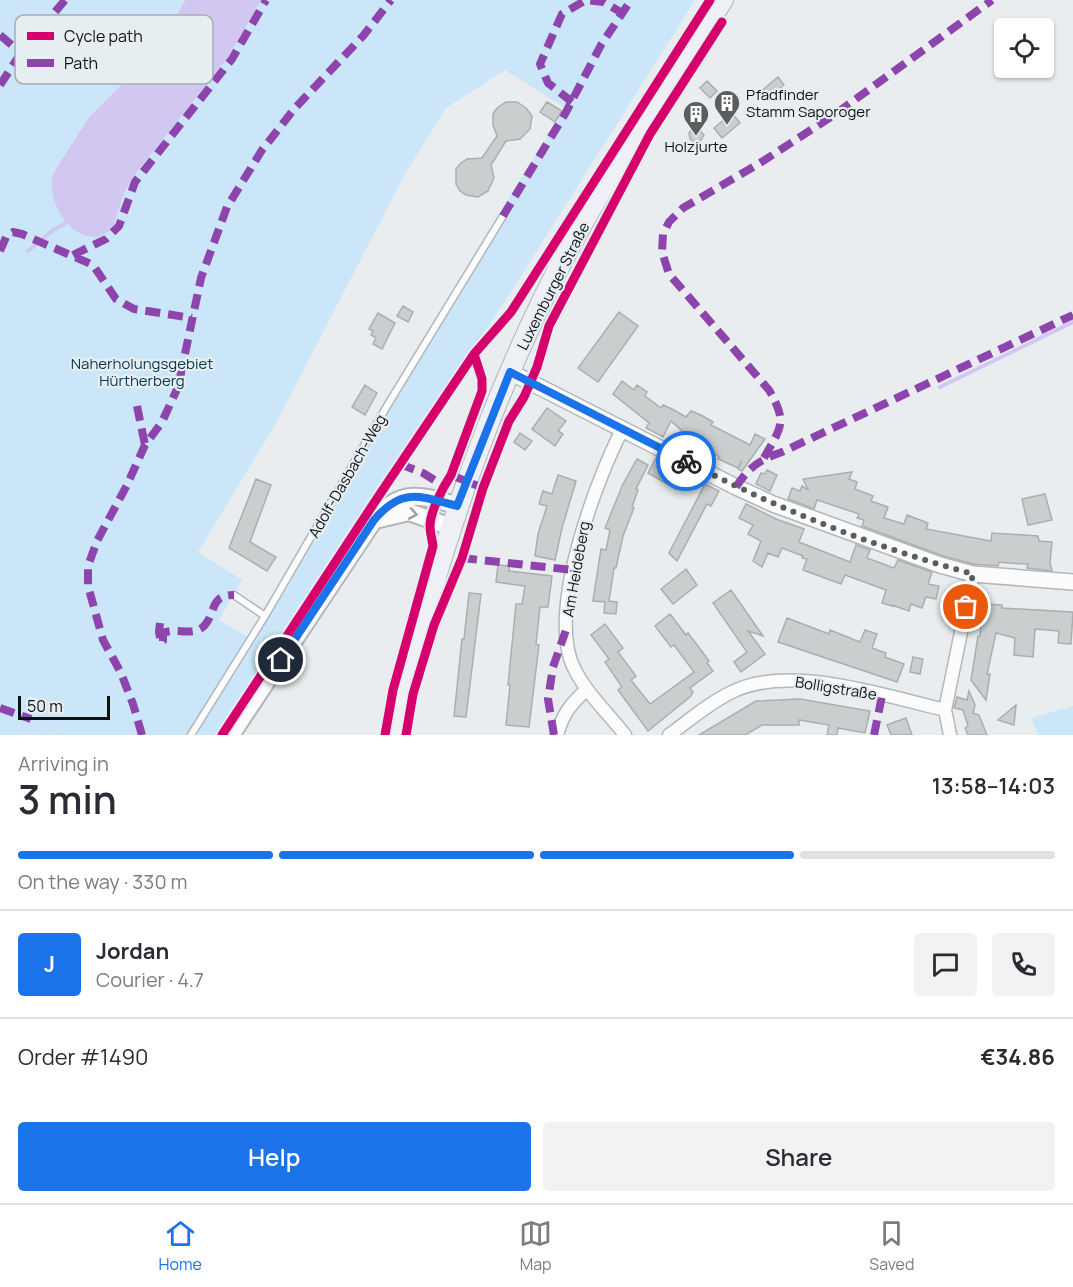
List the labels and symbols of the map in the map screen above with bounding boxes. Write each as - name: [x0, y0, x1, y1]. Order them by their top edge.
- legend: [15, 15, 213, 84]
- text: Cycle path: [64, 25, 143, 47]
- text: Path: [64, 52, 98, 74]
- place label: Pfadfinder Stamm Saporoger: [746, 84, 871, 122]
- building icon: Pfadfinder Stamm Saporoger: [712, 88, 742, 126]
- building icon: Holzjurte: [681, 99, 711, 137]
- place label: Holzjurte: [664, 136, 728, 157]
- street label: Luxemburger Straße: [512, 218, 594, 354]
- park label: Naherholungsgebiet Hürtherberg: [71, 353, 213, 391]
- street label: Adolf-Dasbach-Weg: [303, 410, 391, 542]
- courier: [656, 431, 716, 491]
- one-way arrow: [408, 508, 418, 520]
- street label: Am Heideberg: [557, 519, 595, 619]
- pin: [940, 581, 991, 632]
- pin: [255, 634, 306, 685]
- street label: Bolligstraße: [794, 671, 879, 705]
- scale bar: [18, 693, 110, 720]

